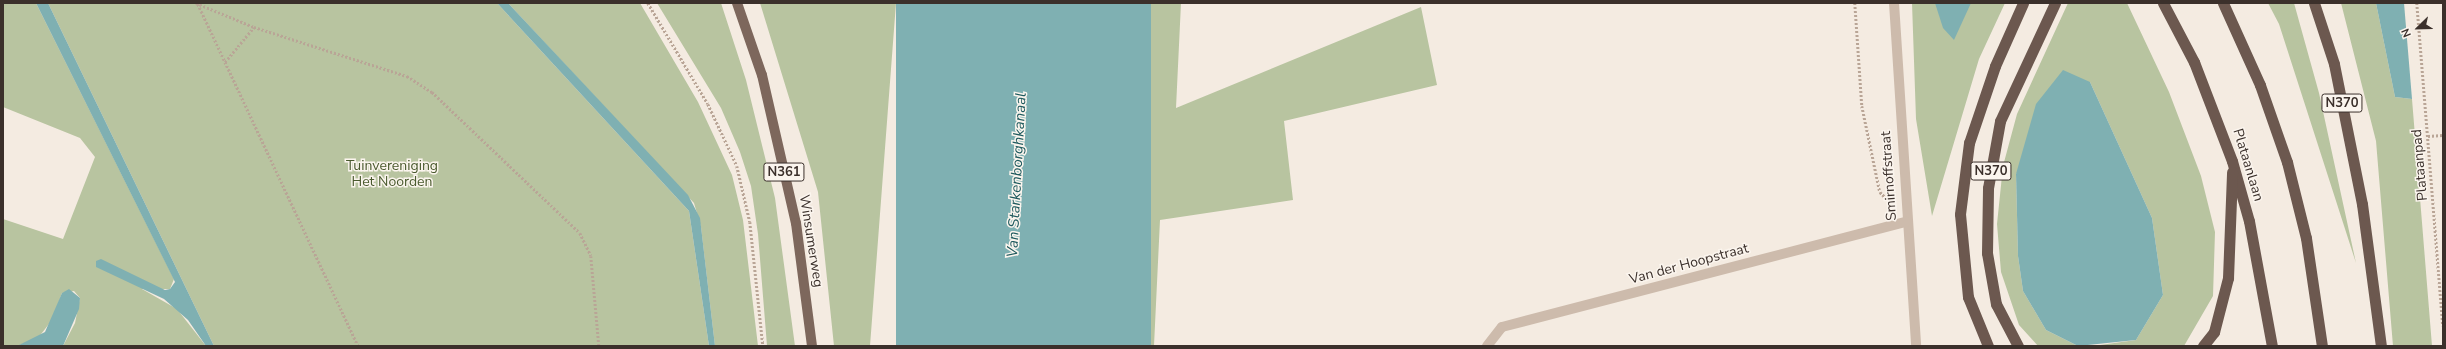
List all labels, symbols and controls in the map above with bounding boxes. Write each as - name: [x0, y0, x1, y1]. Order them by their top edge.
- north arrow: [2398, 8, 2438, 48]
- text: N: [2398, 26, 2415, 40]
- water label: Van Starkenborghkanaal: [1004, 92, 1030, 258]
- road number: N370: [2321, 92, 2363, 114]
- street label: Plataanlaan: [2229, 127, 2267, 203]
- street label: Plataanpad: [2409, 128, 2431, 202]
- street label: Smirnoffstraat: [1877, 131, 1901, 221]
- park label: Tuinvereniging Het Noorden: [346, 158, 438, 190]
- road number: N370: [1970, 160, 2012, 182]
- road number: N361: [763, 161, 805, 183]
- street label: Winsumerweg: [795, 194, 827, 288]
- street label: Van der Hoopstraat: [1628, 240, 1750, 288]

